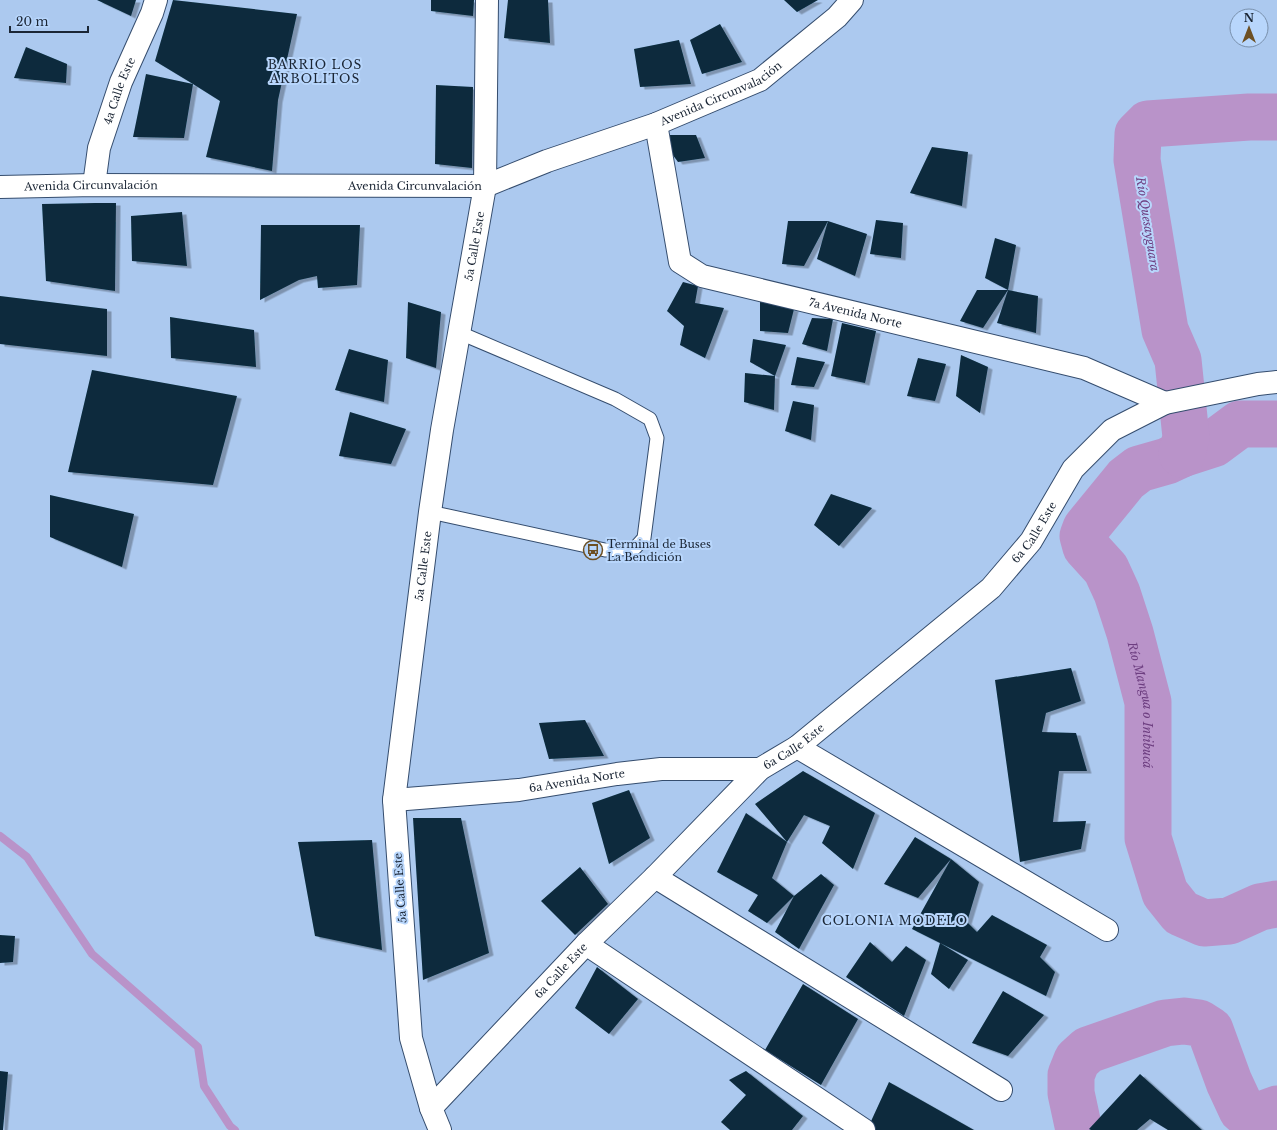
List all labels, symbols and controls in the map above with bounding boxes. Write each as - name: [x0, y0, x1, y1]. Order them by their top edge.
- scale bar: [10, 8, 88, 34]
- north arrow: [1229, 8, 1269, 48]
- text: N: [1244, 11, 1255, 25]
- text: 20 m: [16, 14, 48, 29]
- street label: 4a Calle Este: [100, 55, 138, 126]
- district label: BARRIO LOS ARBOLITOS: [268, 57, 362, 86]
- street label: Avenida Circunvalación: [657, 58, 785, 129]
- water label: Río Quesayguara: [1133, 175, 1163, 272]
- street label: Avenida Circunvalación: [23, 178, 158, 194]
- street label: Avenida Circunvalación: [347, 179, 482, 193]
- street label: 5a Calle Este: [461, 210, 487, 282]
- street label: 7a Avenida Norte: [807, 295, 903, 331]
- street label: 6a Calle Este: [1008, 499, 1060, 566]
- street label: 5a Calle Este: [412, 530, 435, 602]
- place label: Terminal de Buses La Bendición: [607, 537, 711, 564]
- bus stop icon: Terminal de Buses La Bendición: [582, 539, 604, 561]
- water label: Río Mangua o Intibucá: [1125, 639, 1156, 769]
- street label: 6a Calle Este: [761, 721, 827, 773]
- street label: 6a Avenida Norte: [528, 766, 626, 795]
- street label: 5a Calle Este: [391, 852, 409, 924]
- district label: COLONIA MODELO: [822, 913, 968, 928]
- street label: 6a Calle Este: [531, 940, 590, 1001]

